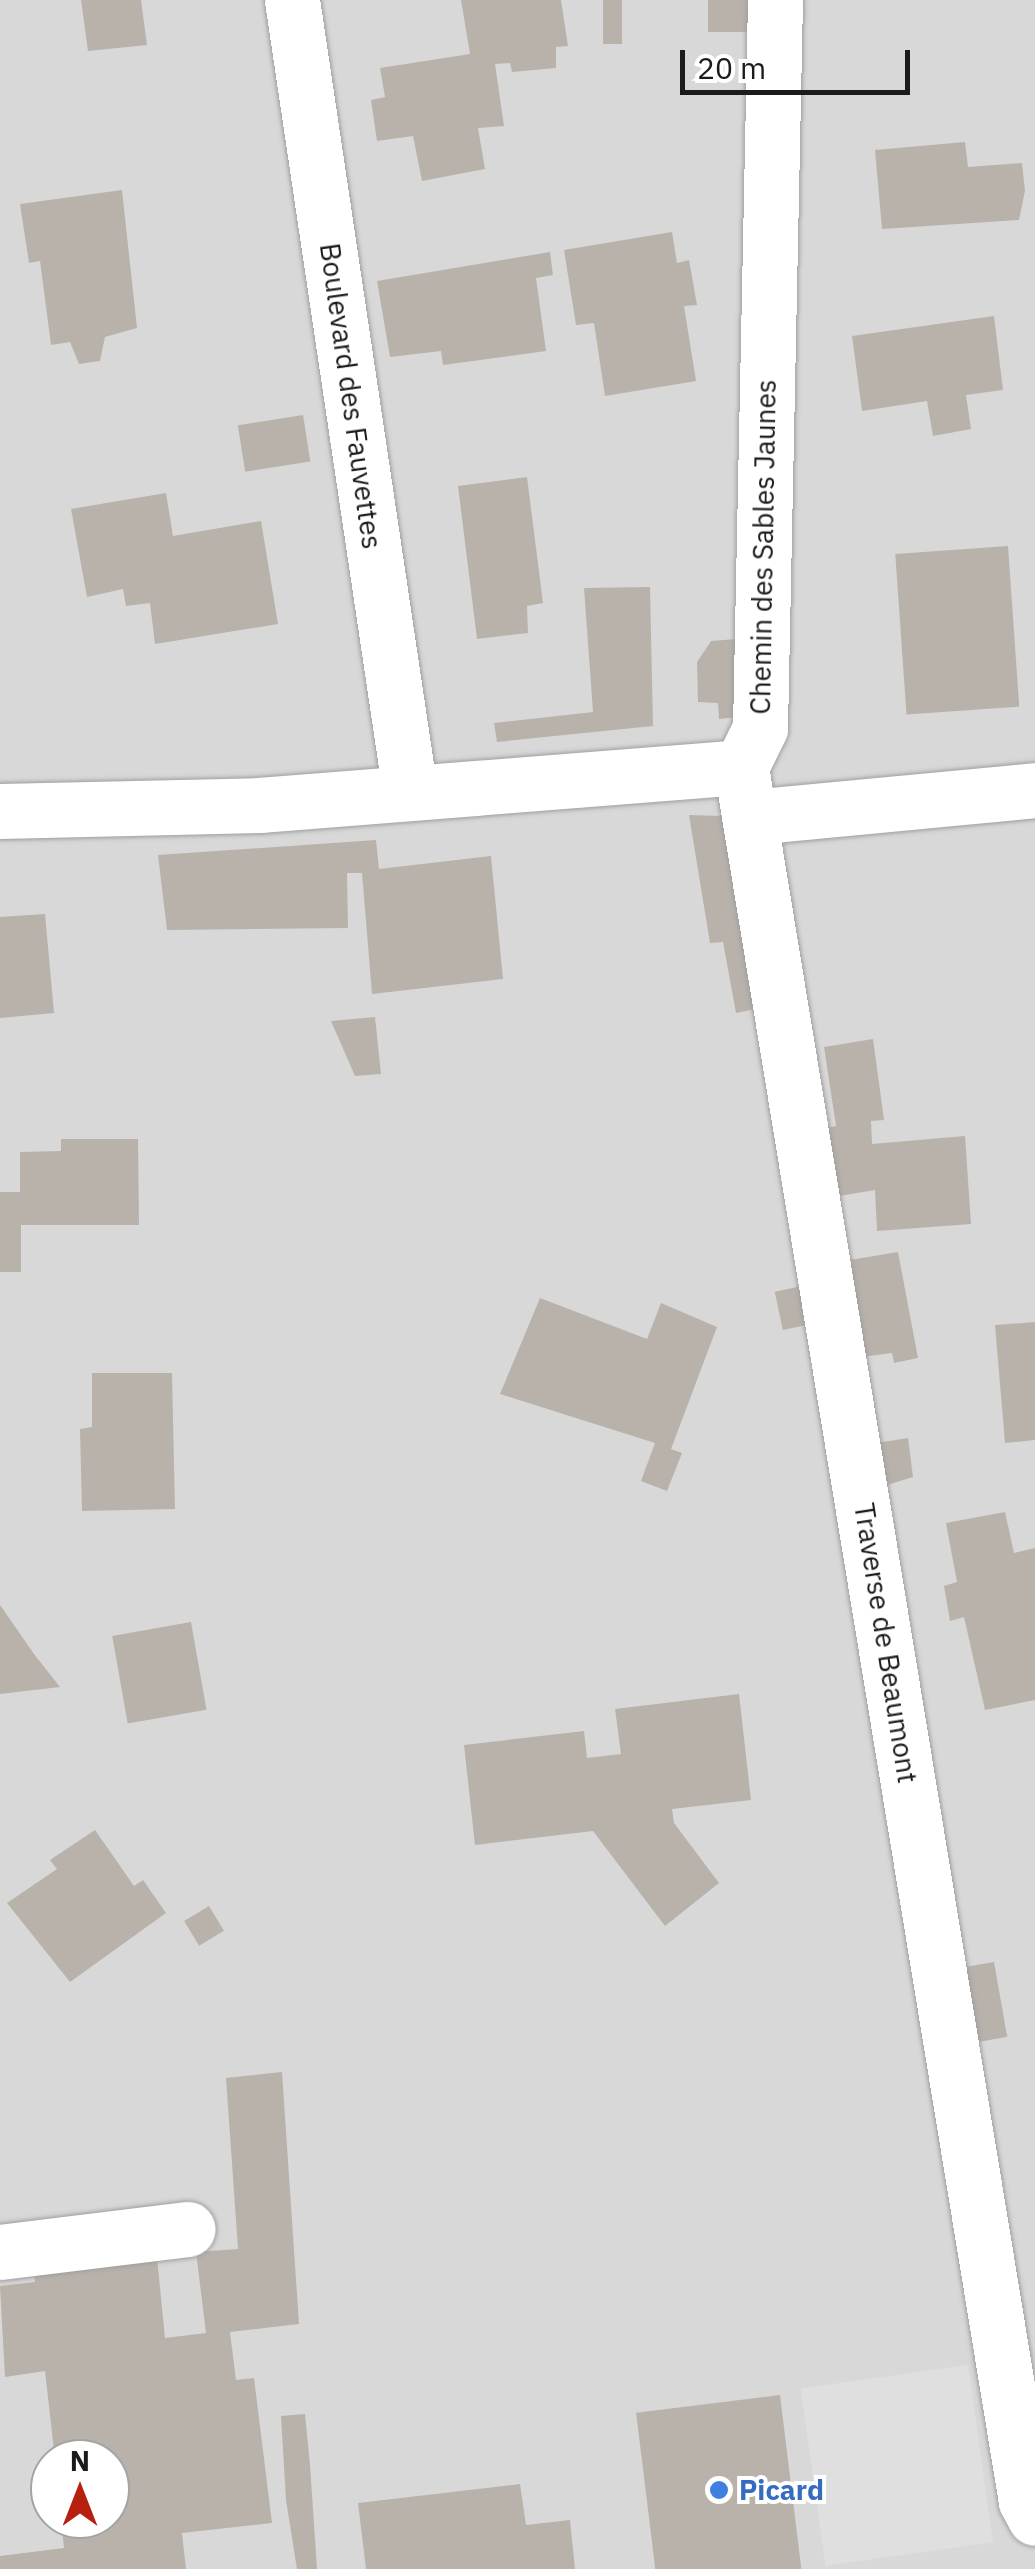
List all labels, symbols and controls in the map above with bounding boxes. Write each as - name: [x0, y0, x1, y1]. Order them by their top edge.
- scale bar: [685, 30, 915, 92]
- text: 20 m: [697, 48, 766, 87]
- street label: Boulevard des Fauvettes: [313, 241, 389, 551]
- street label: Chemin des Sables Jaunes: [743, 379, 783, 715]
- street label: Traverse de Beaumont: [847, 1501, 925, 1785]
- north arrow: [30, 2439, 130, 2539]
- text: N: [70, 2442, 90, 2479]
- place label: Picard: [739, 2473, 824, 2507]
- marker: Picard: [708, 2479, 730, 2501]

